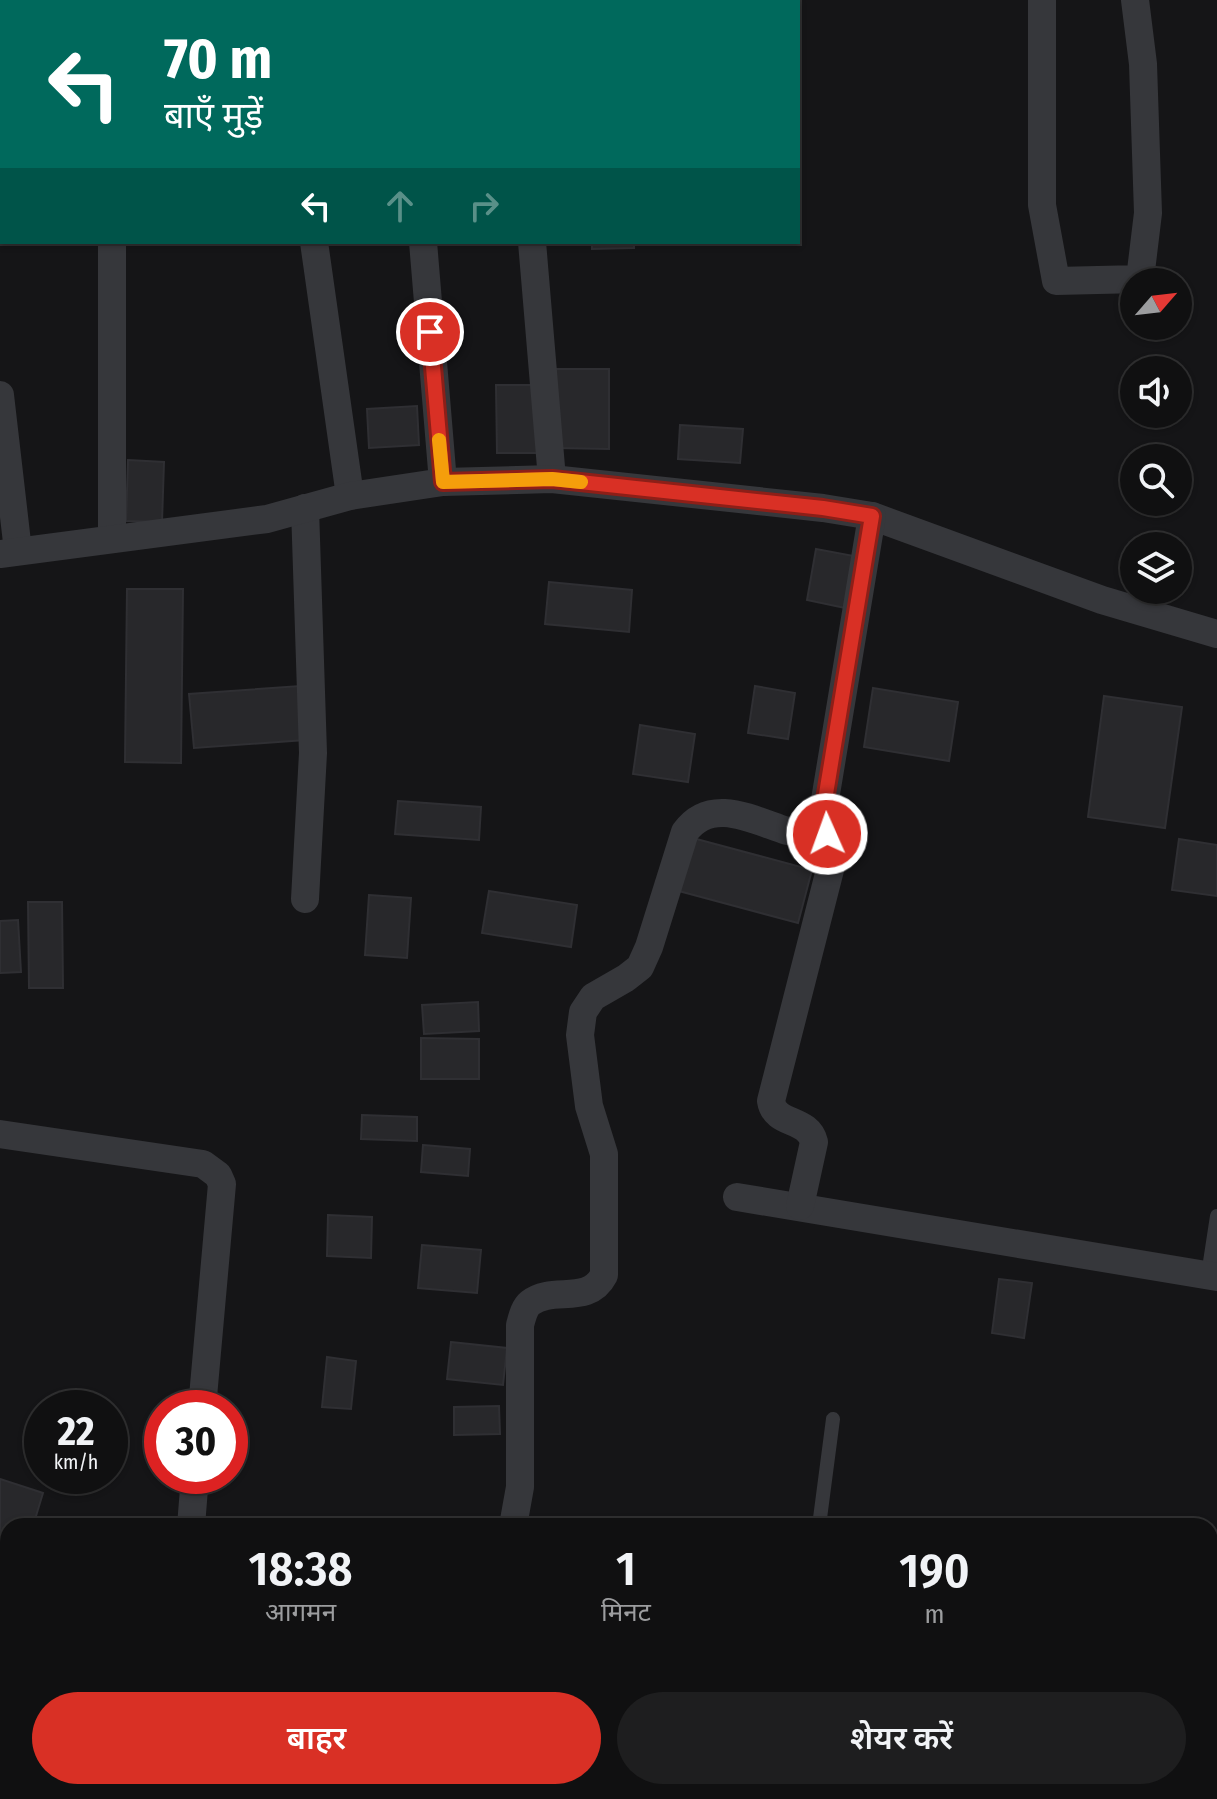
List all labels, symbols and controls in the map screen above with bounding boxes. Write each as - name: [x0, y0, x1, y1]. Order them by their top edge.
- text: 70 m: [164, 26, 272, 93]
- icon: left: [32, 32, 136, 136]
- text: बाएँ मुड़ें: [164, 94, 263, 138]
- icon: left: [294, 184, 338, 228]
- icon: ahead: [378, 184, 422, 228]
- icon: right: [462, 184, 506, 228]
- north arrow: [1120, 268, 1192, 340]
- map controls: [1120, 268, 1192, 604]
- pin: [396, 298, 464, 366]
- icon: arrive: [408, 310, 452, 354]
- button: sound: [1120, 356, 1192, 428]
- button: search: [1120, 444, 1192, 516]
- button: layers: [1120, 532, 1192, 604]
- position arrow: [785, 792, 869, 876]
- speed limit sign: 30: [144, 1390, 248, 1494]
- text: 22: [57, 1408, 95, 1456]
- text: km/h: [54, 1450, 98, 1474]
- text: 18:38: [248, 1540, 353, 1598]
- text: 1: [616, 1540, 636, 1598]
- text: 190: [899, 1542, 970, 1600]
- text: आगमन: [265, 1597, 336, 1628]
- text: मिनट: [601, 1597, 651, 1628]
- text: m: [924, 1599, 944, 1630]
- button: बाहर: [32, 1692, 601, 1784]
- button: शेयर करें: [617, 1692, 1186, 1784]

